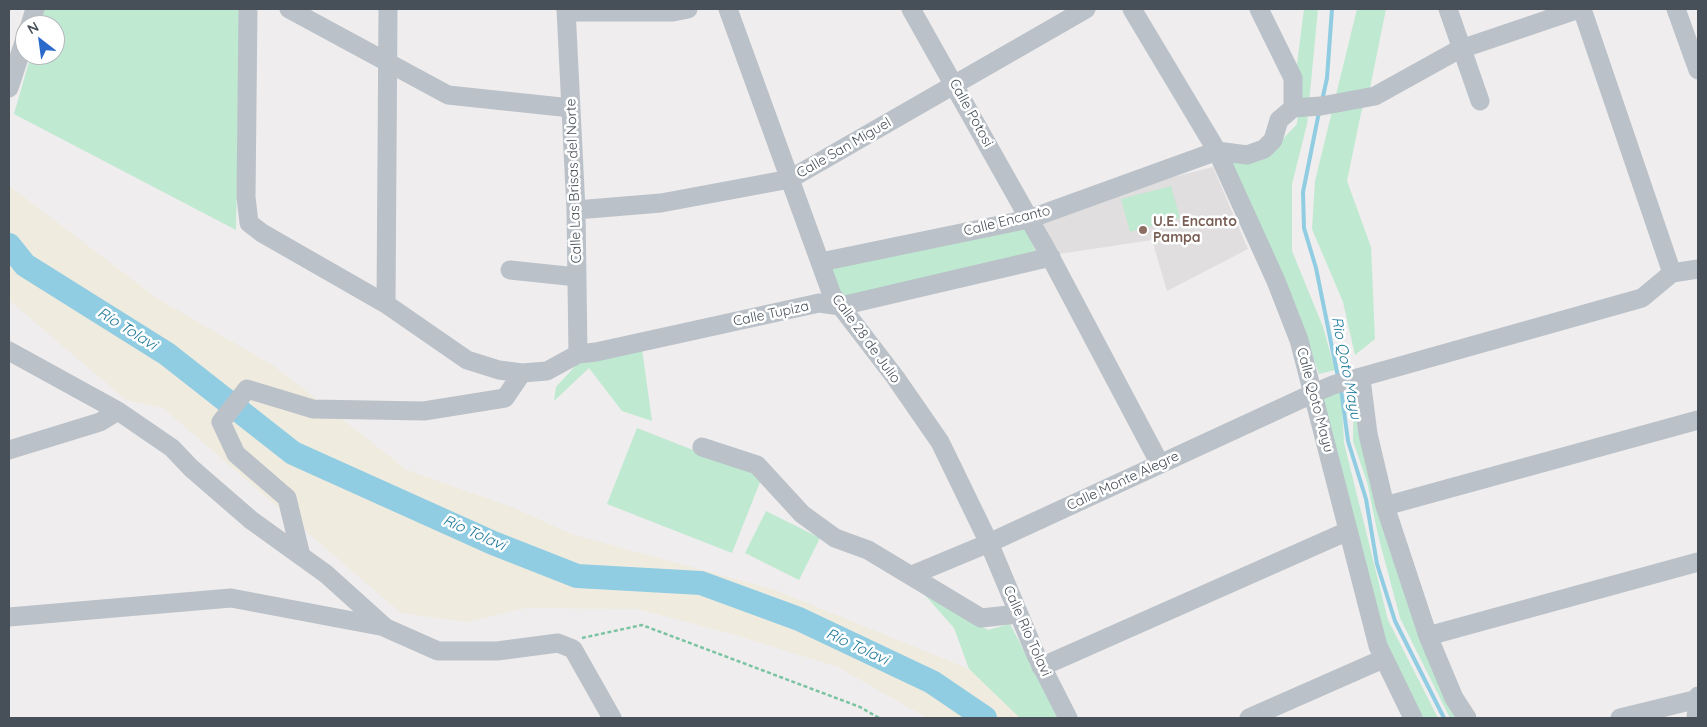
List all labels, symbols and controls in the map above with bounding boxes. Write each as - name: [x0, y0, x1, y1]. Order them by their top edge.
- north arrow: [15, 15, 65, 65]
- text: N: [24, 18, 42, 38]
- street label: Calle Potosi: [945, 76, 997, 150]
- street label: Calle Las Brisas del Norte: [563, 98, 585, 264]
- street label: Calle San Miguel: [794, 114, 894, 182]
- street label: Calle Encanto: [962, 202, 1052, 240]
- place label: U.E. Encanto Pampa: [1153, 214, 1237, 246]
- marker: U.E. Encanto Pampa: [1137, 224, 1149, 236]
- street label: Calle 28 de Julio: [828, 291, 904, 387]
- street label: Calle Tupiza: [732, 298, 810, 330]
- water label: Río Tolavi: [94, 304, 160, 354]
- water label: Rio Qoto Mayu: [1327, 315, 1365, 421]
- street label: Calle Qoto Mayu: [1293, 346, 1337, 454]
- street label: Calle Monte Alegre: [1064, 448, 1182, 514]
- water label: Río Tolavi: [440, 511, 508, 555]
- street label: Calle Río Tolavi: [1000, 583, 1054, 679]
- water label: Río Tolavi: [823, 625, 891, 669]

